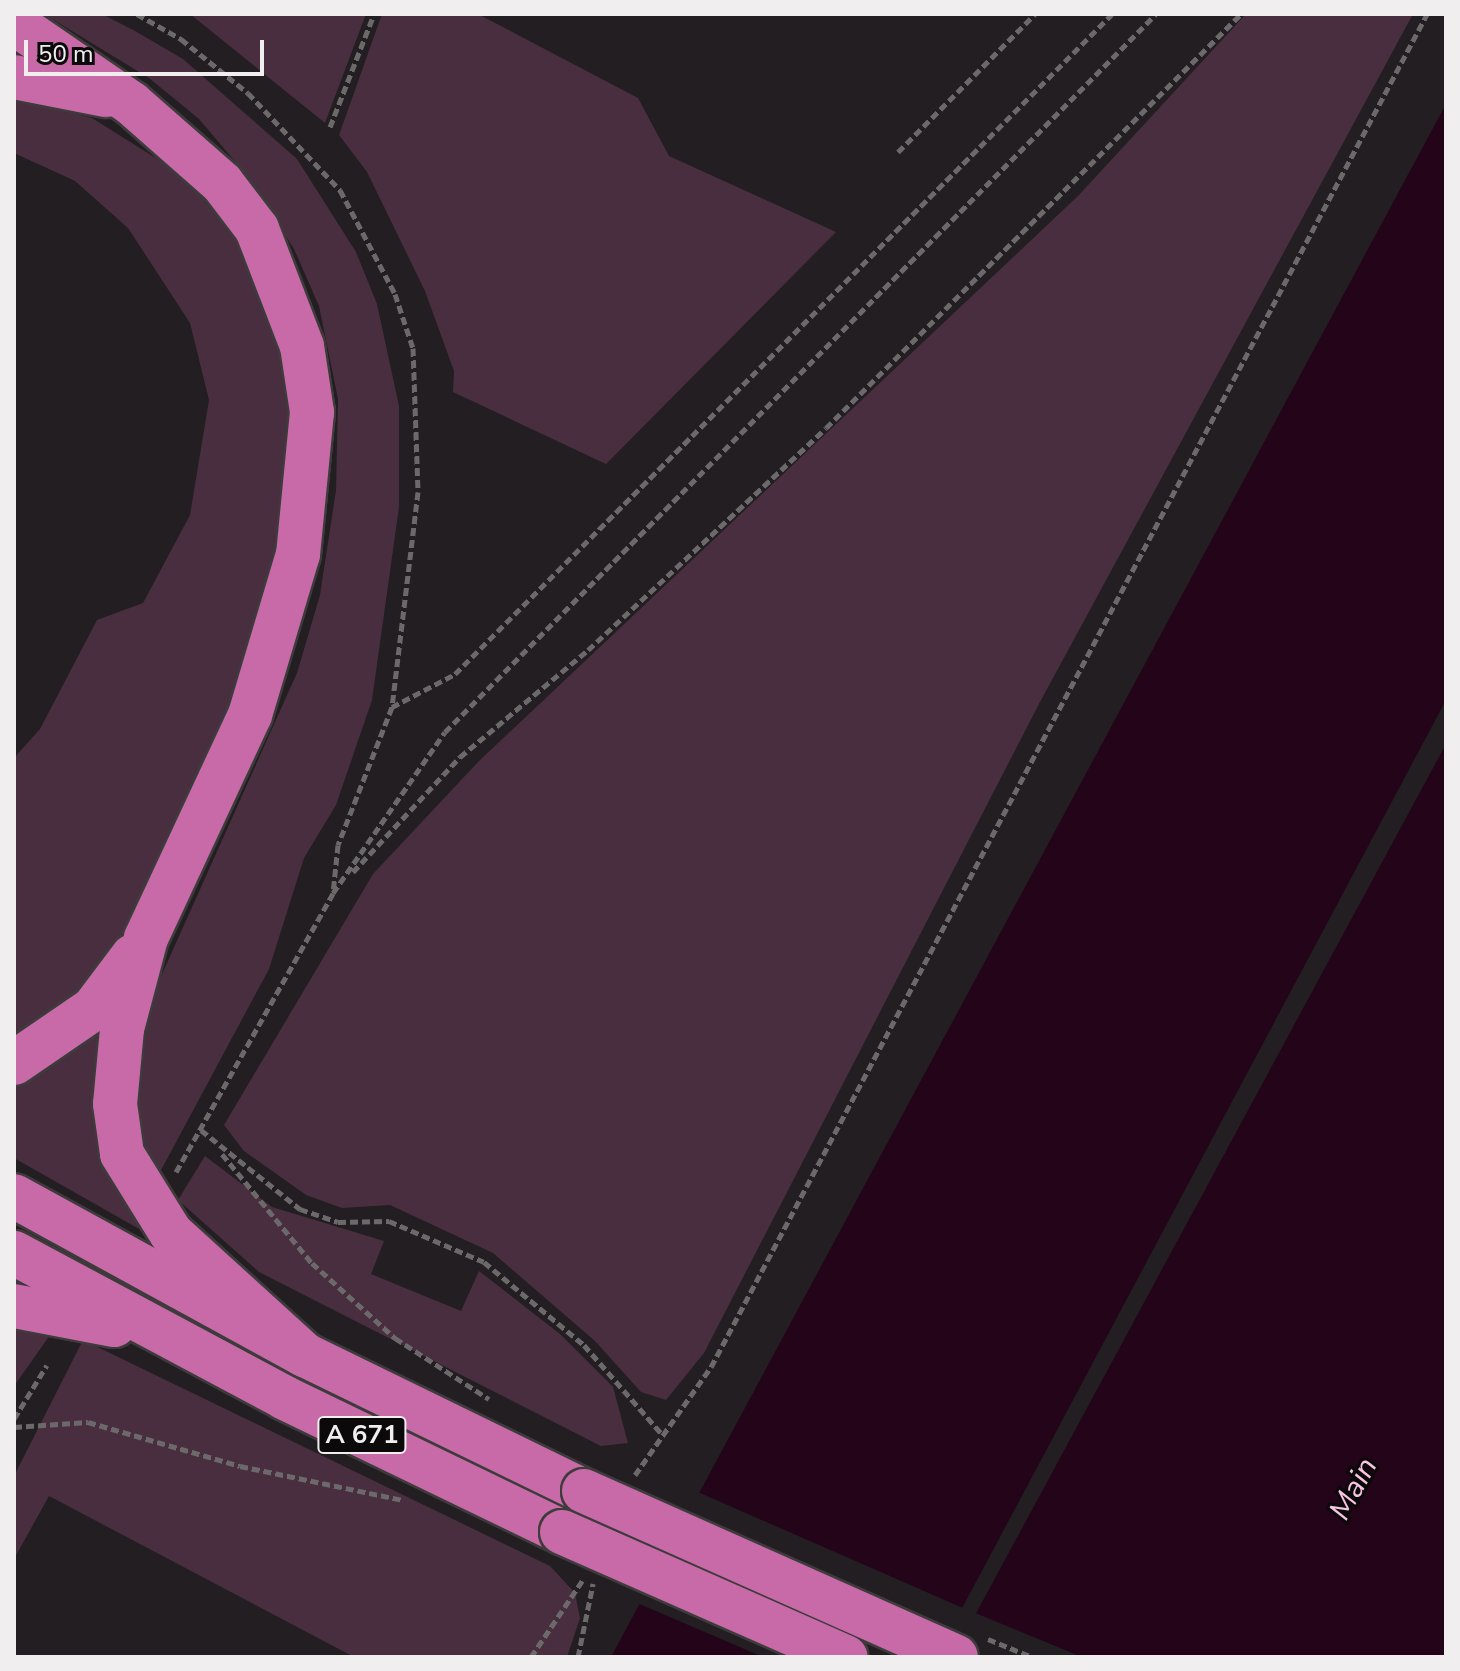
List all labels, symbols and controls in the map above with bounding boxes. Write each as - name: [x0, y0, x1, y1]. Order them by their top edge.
- scale bar: [28, 24, 268, 74]
- text: 50 m: [38, 38, 94, 70]
- road number: A 671: [316, 1413, 408, 1457]
- water label: Main: [1322, 1452, 1386, 1526]

